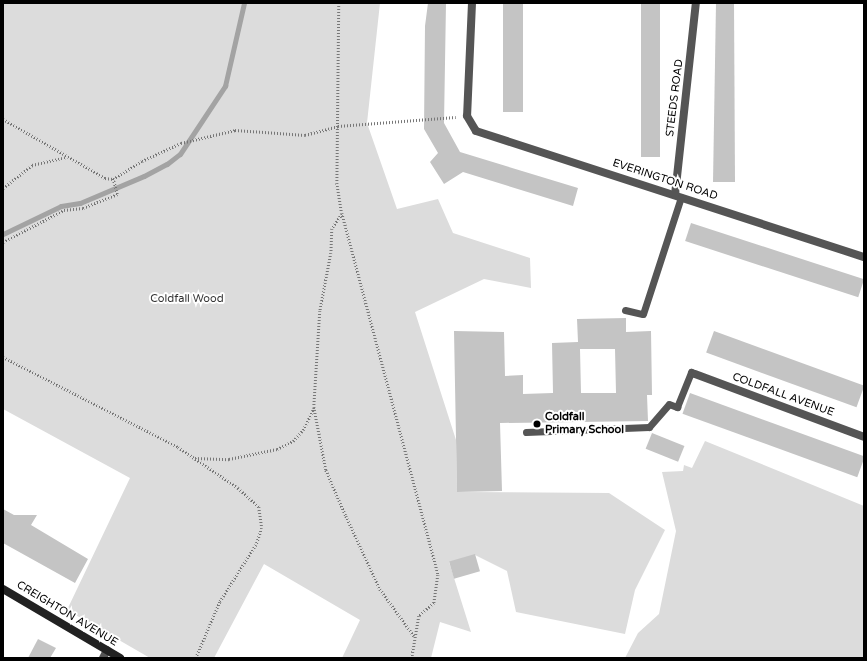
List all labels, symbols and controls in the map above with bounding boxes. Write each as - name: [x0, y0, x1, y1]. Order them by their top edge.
- street label: STEEDS ROAD: [664, 58, 686, 138]
- street label: EVERINGTON ROAD: [611, 157, 719, 203]
- park label: Coldfall Wood: [150, 292, 224, 306]
- street label: COLDFALL AVENUE: [730, 370, 836, 420]
- place label: Coldfall Primary School: [545, 411, 624, 437]
- marker: Coldfall Primary School: [532, 419, 542, 429]
- street label: CREIGHTON AVENUE: [14, 579, 120, 649]

